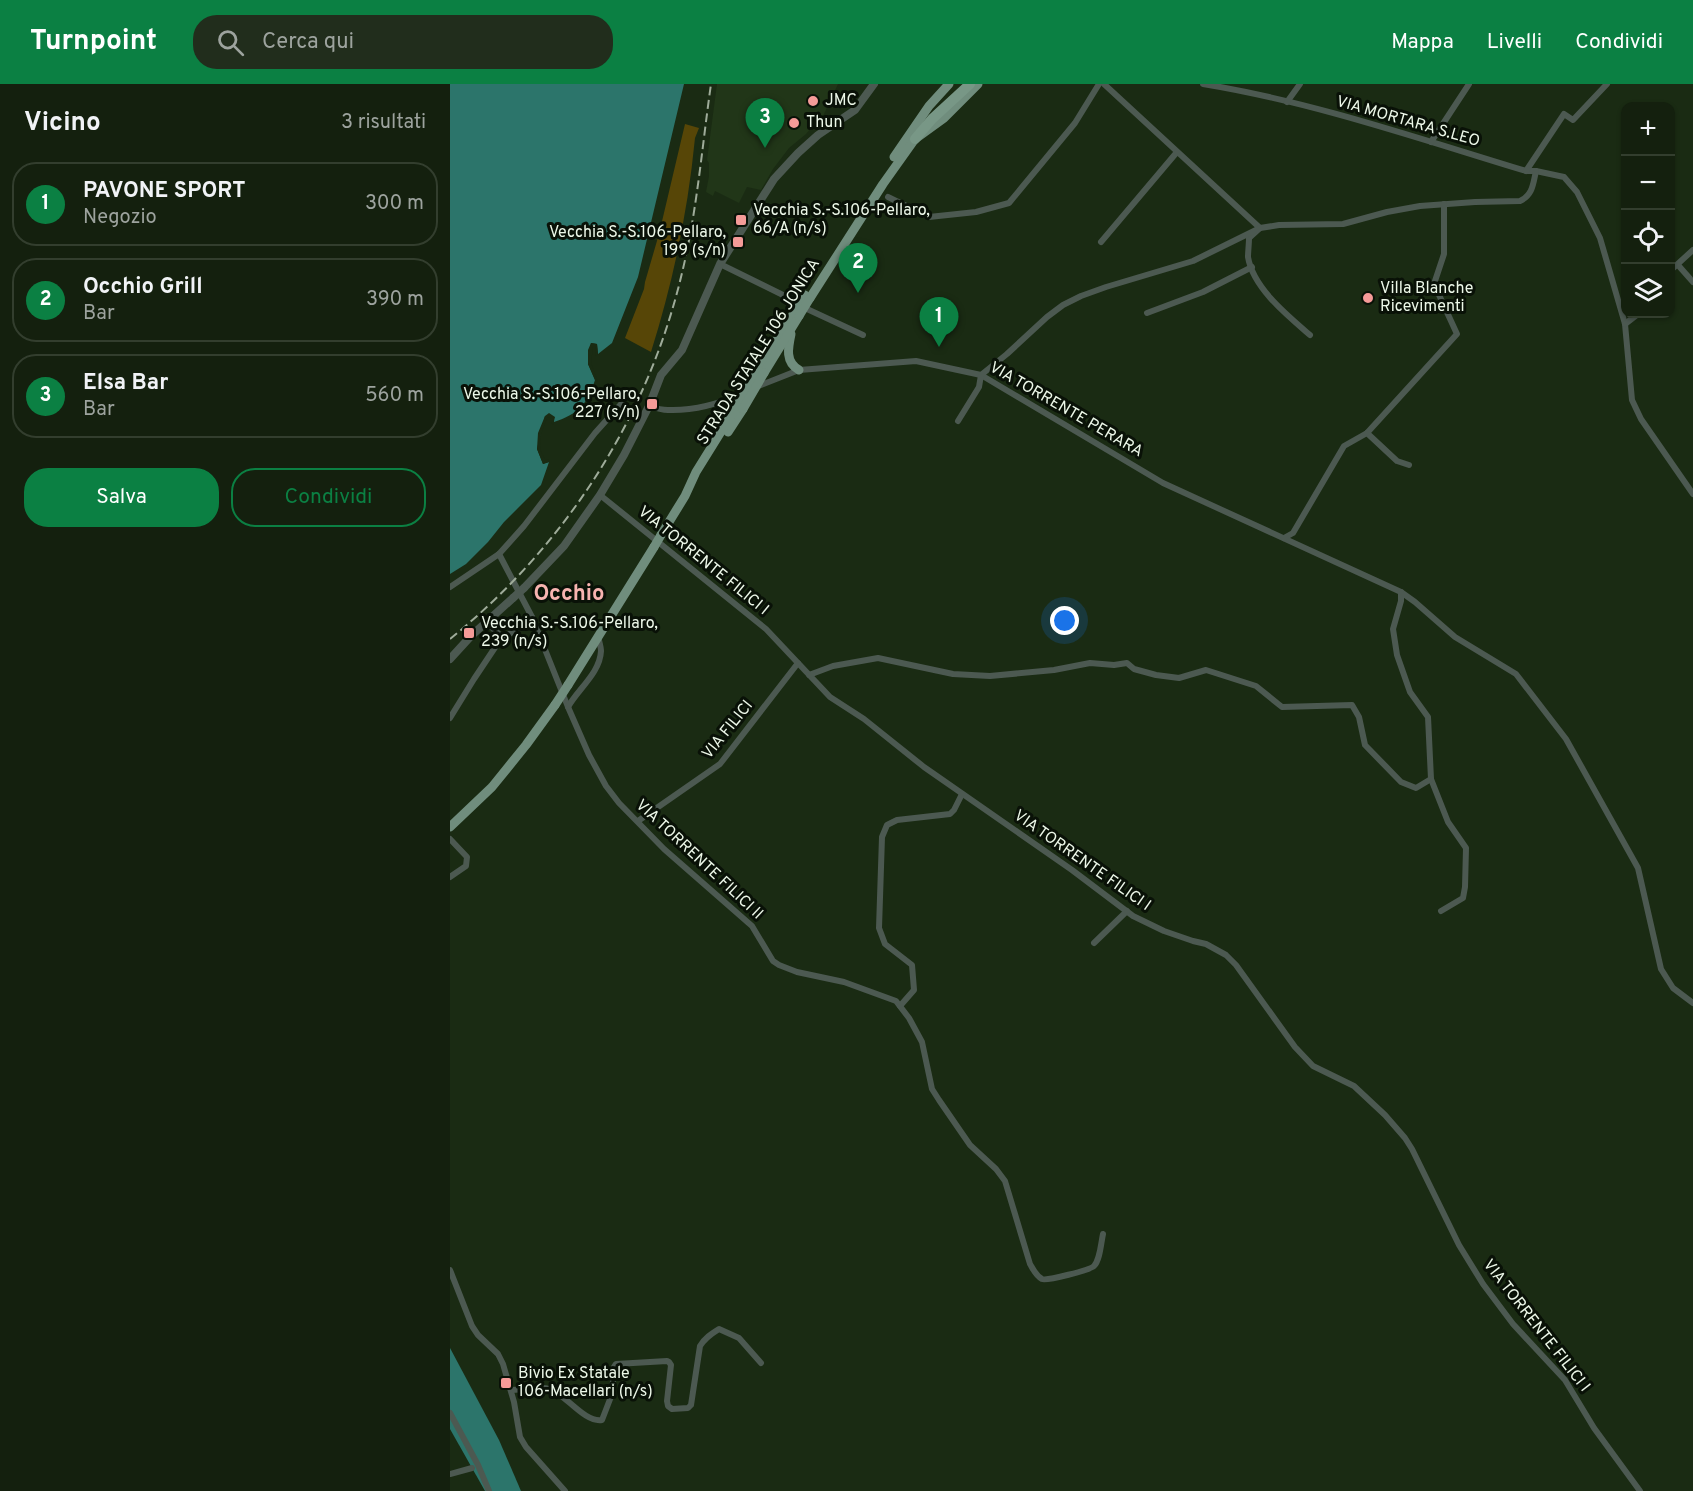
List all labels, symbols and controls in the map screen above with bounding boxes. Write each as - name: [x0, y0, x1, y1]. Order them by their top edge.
- search box: [193, 15, 613, 69]
- text: Turnpoint: [30, 24, 157, 60]
- icon: search: [214, 26, 247, 59]
- text: Cerca qui: [262, 29, 354, 56]
- text: Mappa: [1391, 29, 1454, 56]
- text: Livelli: [1487, 29, 1542, 56]
- text: Condividi: [1575, 29, 1663, 56]
- place label: JMC: [825, 91, 857, 111]
- street label: VIA MORTARA S.LEO: [1334, 92, 1482, 152]
- marker: JMC: [806, 94, 820, 108]
- pin: 3: [746, 98, 784, 148]
- map controls: [1621, 102, 1675, 318]
- button: +: [1621, 102, 1675, 156]
- text: Vicino: [24, 107, 101, 140]
- text: 3 risultati: [341, 110, 426, 136]
- place label: Thun: [806, 113, 842, 133]
- marker: Thun: [787, 116, 801, 130]
- button: −: [1621, 156, 1675, 210]
- text: PAVONE SPORT: [83, 178, 246, 205]
- text: 1: [42, 191, 50, 217]
- text: 300 m: [365, 191, 424, 217]
- place label: Vecchia S.-S.106-Pellaro, 66/A (n/s): [753, 201, 930, 239]
- text: Negozio: [83, 205, 157, 231]
- button: locate: [1621, 210, 1675, 264]
- marker: Vecchia S.-S.106-Pellaro, 66/A (n/s): [734, 213, 748, 227]
- place label: Vecchia S.-S.106-Pellaro, 199 (s/n): [549, 223, 726, 261]
- marker: Vecchia S.-S.106-Pellaro, 199 (s/n): [731, 235, 745, 249]
- pin: 2: [838, 244, 878, 293]
- street label: STRADA STATALE 106 JONICA: [693, 255, 825, 449]
- button: layers: [1621, 264, 1675, 318]
- text: Occhio Grill: [83, 274, 203, 301]
- place label: Villa Blanche Ricevimenti: [1380, 279, 1473, 317]
- text: 2: [39, 287, 52, 313]
- text: 390 m: [366, 287, 424, 313]
- marker: Villa Blanche Ricevimenti: [1361, 291, 1375, 305]
- pin: 1: [920, 298, 958, 347]
- text: Bar: [83, 301, 115, 327]
- street label: VIA TORRENTE PERARA: [986, 358, 1147, 462]
- text: Elsa Bar: [83, 370, 168, 397]
- text: 3: [40, 383, 52, 409]
- text: 560 m: [365, 383, 424, 409]
- place label: Vecchia S.-S.106-Pellaro, 227 (s/n): [463, 385, 640, 423]
- text: Bar: [83, 397, 115, 423]
- marker: Vecchia S.-S.106-Pellaro, 227 (s/n): [645, 397, 659, 411]
- button: Salva: [24, 468, 219, 527]
- button: Condividi: [231, 468, 426, 527]
- street label: VIA TORRENTE FILICI I: [633, 502, 773, 620]
- district label: Occhio: [533, 581, 605, 608]
- your location: [1050, 606, 1079, 635]
- place label: Vecchia S.-S.106-Pellaro, 239 (n/s): [481, 614, 658, 652]
- marker: Vecchia S.-S.106-Pellaro, 239 (n/s): [462, 626, 476, 640]
- street label: VIA FILICI: [698, 696, 758, 764]
- street label: VIA TORRENTE FILICI II: [631, 796, 767, 924]
- street label: VIA TORRENTE FILICI I: [1010, 806, 1154, 916]
- street label: VIA TORRENTE FILICI I: [1478, 1256, 1594, 1396]
- place label: Bivio Ex Statale 106-Macellari (n/s): [518, 1364, 653, 1402]
- marker: Bivio Ex Statale 106-Macellari (n/s): [499, 1376, 513, 1390]

